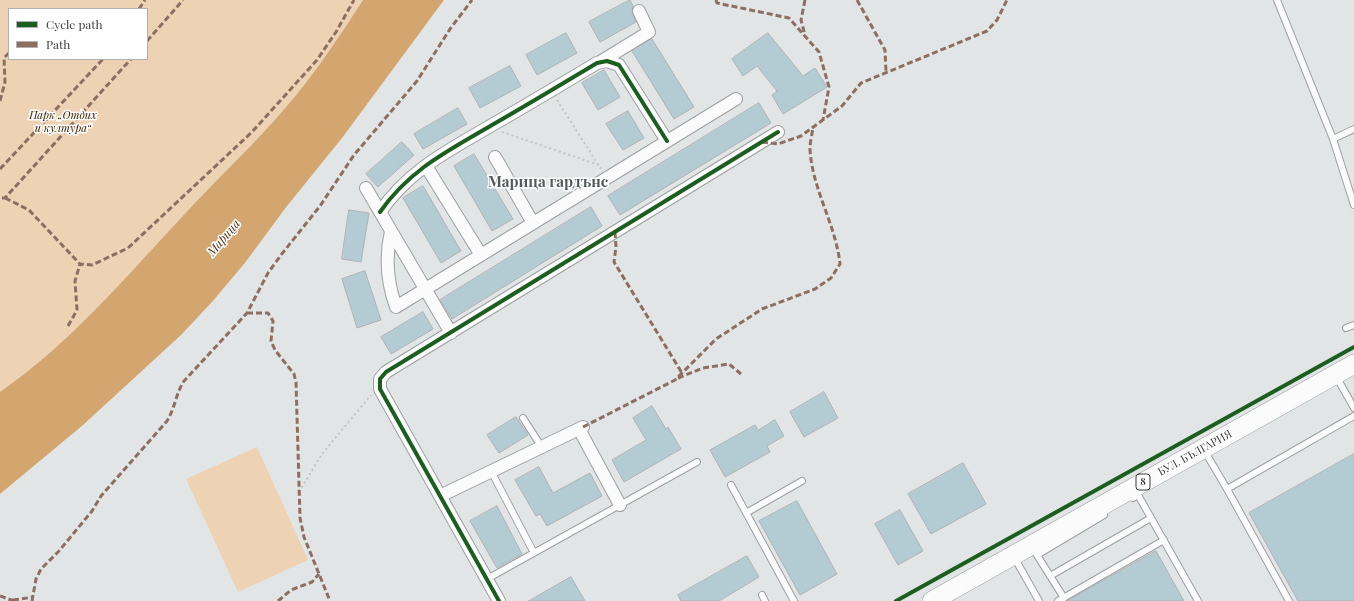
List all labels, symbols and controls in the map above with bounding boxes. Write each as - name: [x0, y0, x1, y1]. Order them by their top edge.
- legend: [8, 8, 148, 60]
- text: Cycle path: [46, 16, 103, 32]
- text: Path: [46, 36, 70, 52]
- park label: Парк „Отдих и култура“: [29, 109, 97, 135]
- district label: Марица гардънс: [488, 173, 608, 191]
- water label: Марица: [205, 217, 243, 259]
- street label: БУЛ. БЪЛГАРИЯ: [1156, 427, 1234, 479]
- road number: 8: [1136, 474, 1150, 490]

